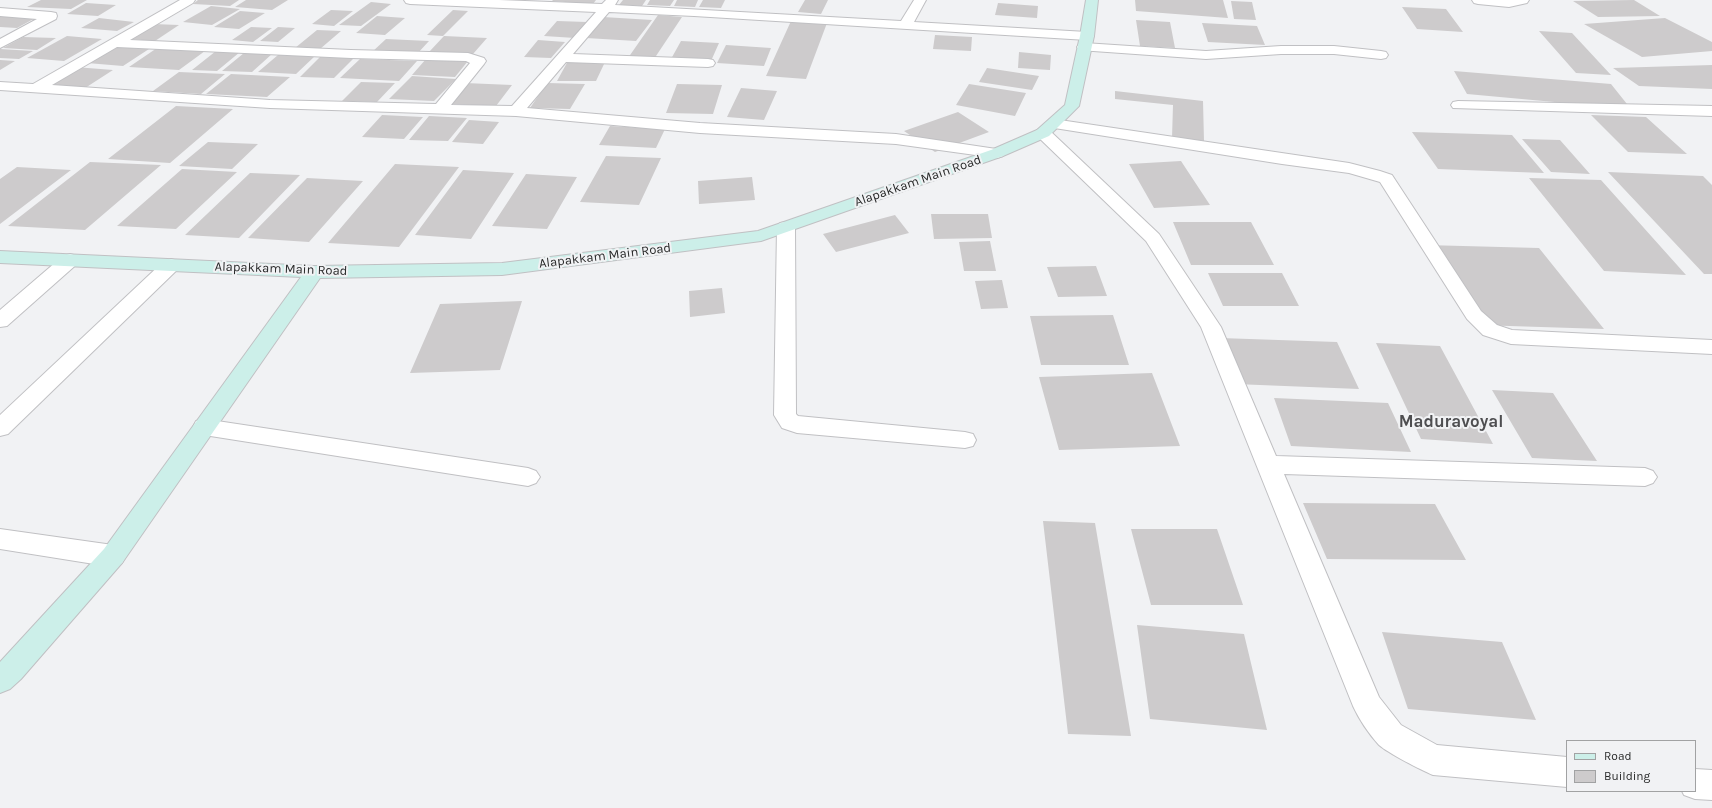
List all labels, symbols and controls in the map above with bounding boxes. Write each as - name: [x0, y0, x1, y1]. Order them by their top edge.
- street label: Alapakkam Main Road: [853, 152, 983, 210]
- street label: Alapakkam Main Road: [538, 240, 672, 272]
- street label: Alapakkam Main Road: [214, 259, 348, 279]
- district label: Maduravoyal: [1399, 412, 1503, 432]
- legend: [1566, 740, 1696, 792]
- text: Road: [1604, 749, 1632, 763]
- text: Building: [1604, 769, 1650, 783]

